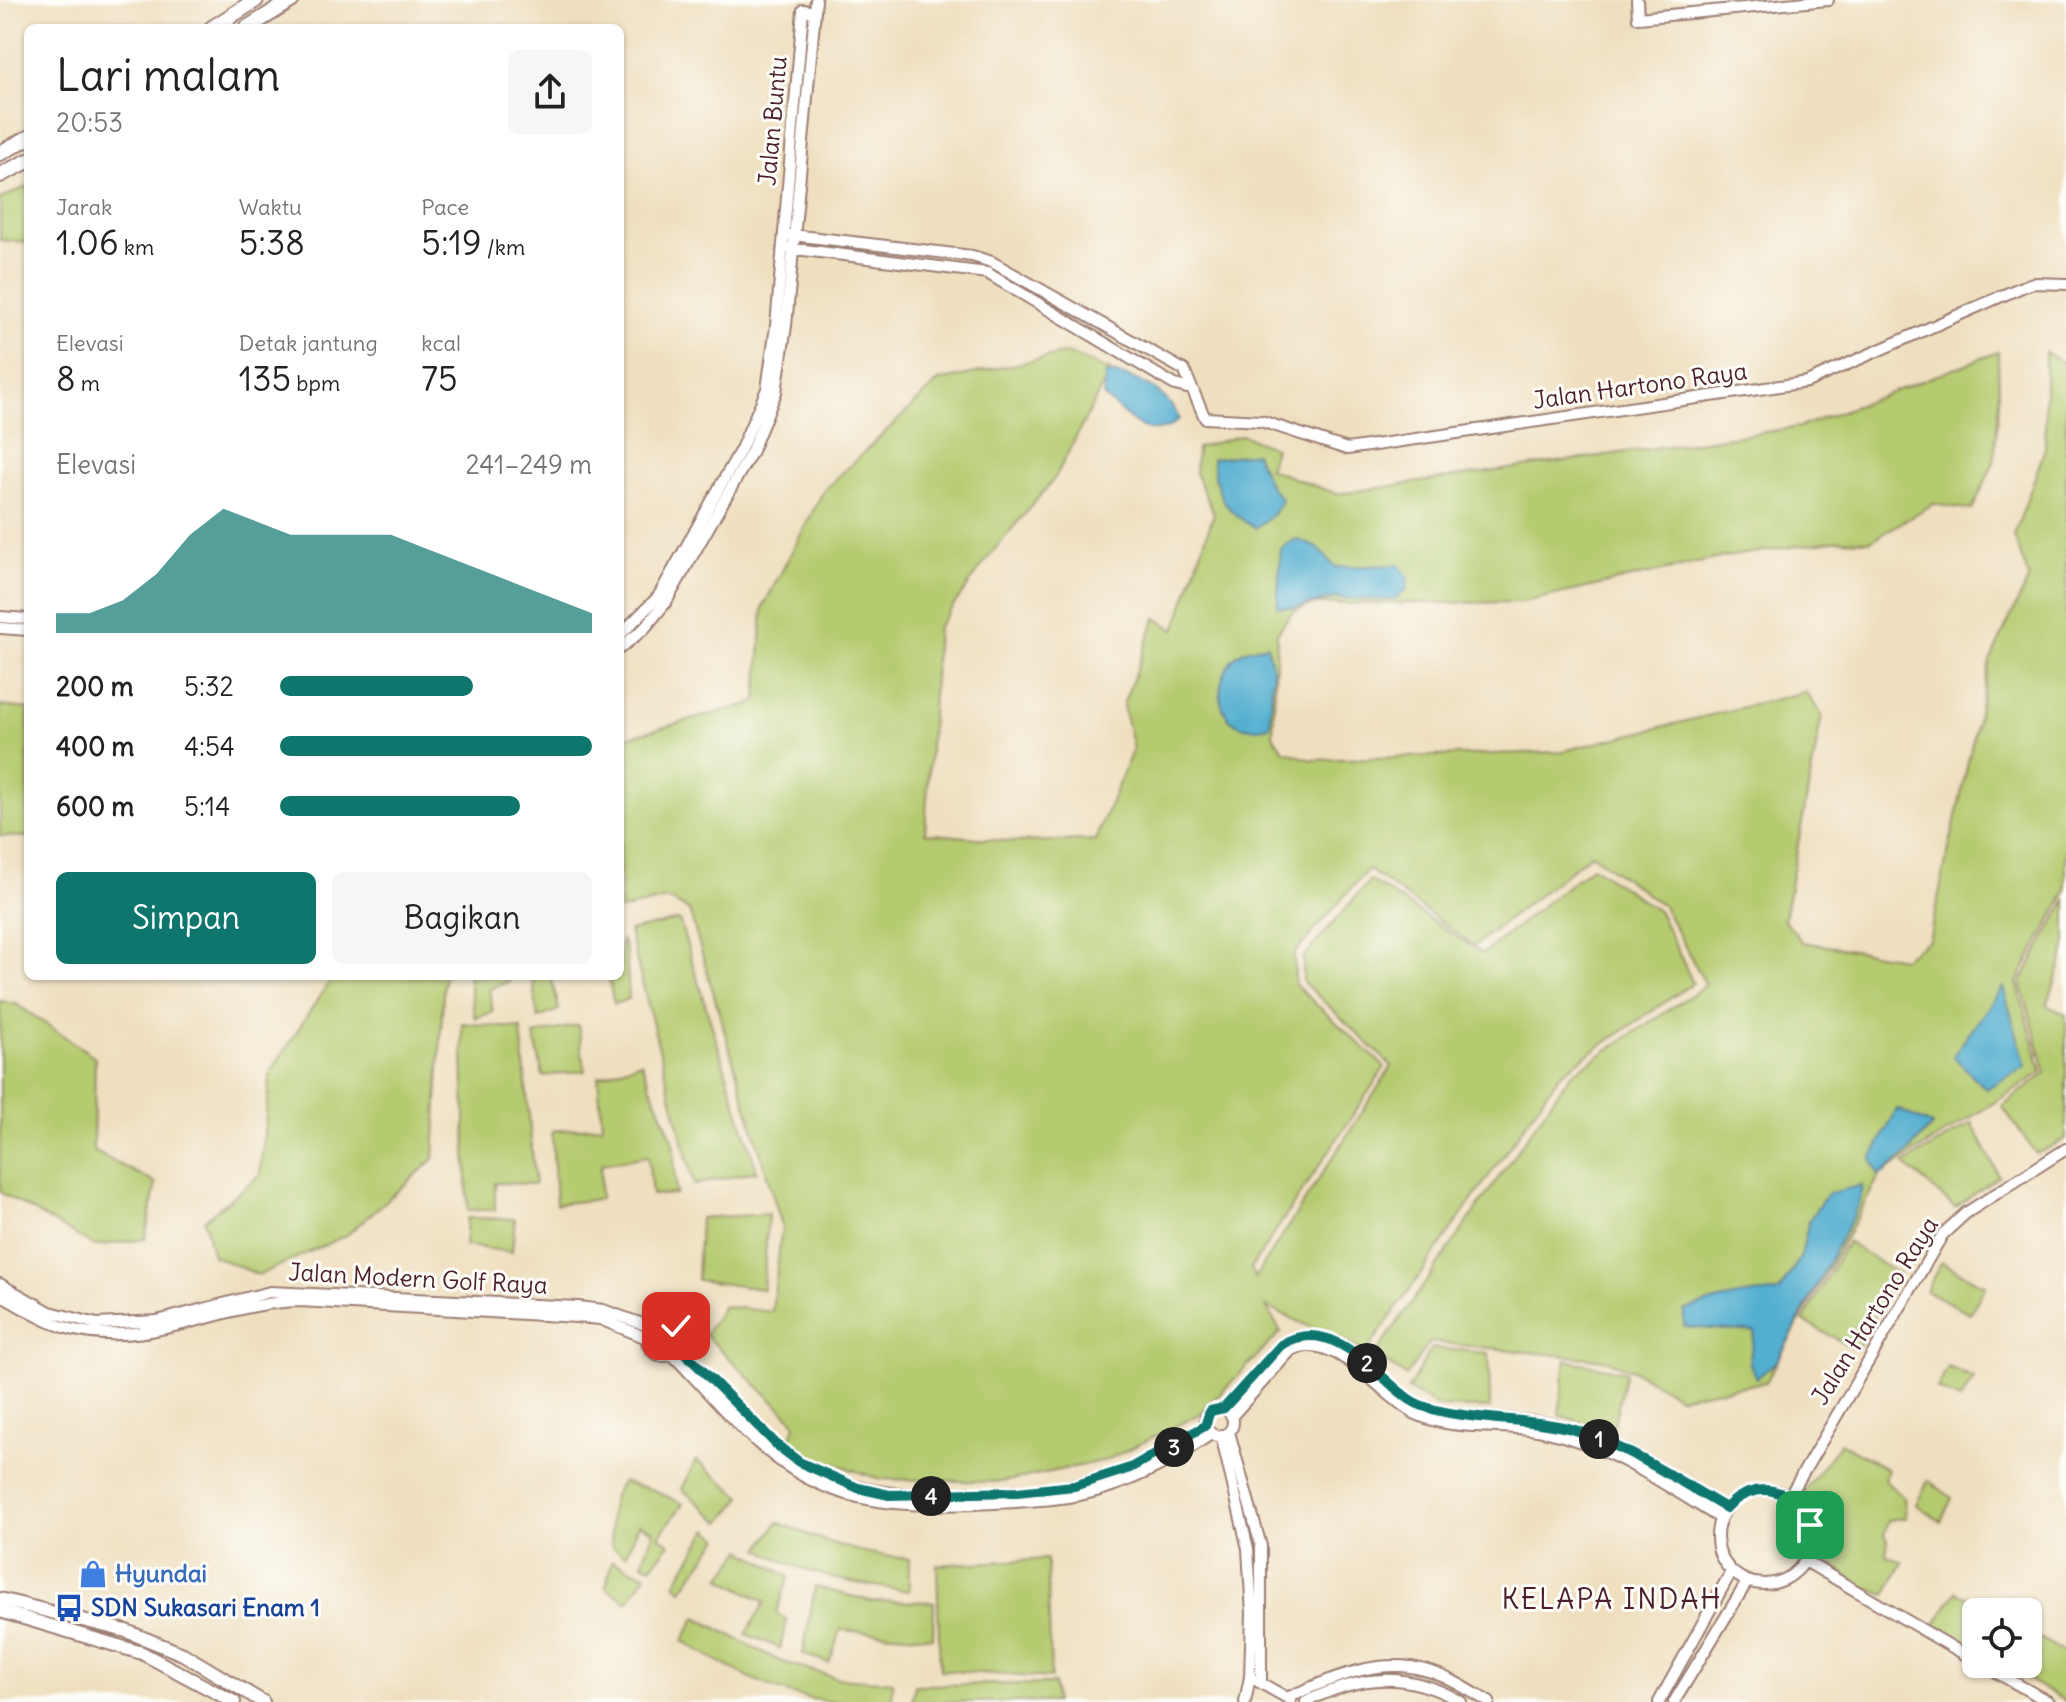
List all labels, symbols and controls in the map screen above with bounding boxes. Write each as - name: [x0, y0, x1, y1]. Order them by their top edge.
- text: Lari malam: [56, 48, 280, 103]
- button: share: [508, 50, 592, 134]
- street label: Jalan Buntu: [751, 55, 793, 187]
- text: 20:53: [56, 106, 123, 139]
- text: Jarak: [56, 193, 112, 221]
- text: Waktu: [239, 193, 302, 221]
- text: Pace: [421, 193, 469, 221]
- text: 1.06: [56, 221, 119, 264]
- text: 5:38: [239, 221, 305, 264]
- text: 5:19: [421, 221, 482, 264]
- text: km: [119, 233, 154, 261]
- text: /km: [482, 233, 525, 261]
- text: Elevasi: [56, 329, 124, 357]
- text: Detak jantung: [239, 329, 378, 357]
- text: kcal: [421, 329, 461, 357]
- street label: Jalan Hartono Raya: [1531, 355, 1749, 415]
- text: 8: [56, 357, 76, 400]
- text: 135: [239, 357, 291, 400]
- text: 75: [421, 357, 458, 400]
- text: m: [76, 369, 100, 397]
- text: bpm: [291, 369, 340, 397]
- text: Elevasi: [56, 448, 136, 481]
- text: 241–249 m: [466, 448, 592, 481]
- text: 200 m: [56, 670, 133, 703]
- text: 5:32: [184, 670, 234, 703]
- text: 400 m: [56, 730, 134, 763]
- text: 4:54: [184, 730, 235, 763]
- text: 600 m: [56, 790, 134, 823]
- text: 5:14: [184, 790, 230, 823]
- button: Simpan: [56, 872, 316, 964]
- button: Bagikan: [332, 872, 592, 964]
- street label: Jalan Hartono Raya: [1804, 1211, 1944, 1410]
- street label: Jalan Modern Golf Raya: [288, 1256, 548, 1300]
- pin: [642, 1292, 710, 1360]
- icon: check: [654, 1304, 698, 1348]
- pin: 2: [1347, 1343, 1387, 1383]
- text: 2: [1361, 1349, 1373, 1377]
- pin: 1: [1579, 1419, 1619, 1459]
- text: 1: [1595, 1425, 1603, 1453]
- pin: 3: [1154, 1427, 1194, 1467]
- text: 3: [1168, 1433, 1180, 1461]
- pin: 4: [911, 1476, 951, 1516]
- text: 4: [925, 1482, 937, 1510]
- pin: [1776, 1491, 1844, 1559]
- icon: arrive: [1788, 1503, 1832, 1547]
- place label: Hyundai: [115, 1558, 207, 1588]
- shop icon: Hyundai: [78, 1559, 108, 1589]
- district label: KELAPA INDAH: [1502, 1581, 1722, 1617]
- place label: SDN Sukasari Enam 1: [91, 1592, 320, 1622]
- bus stop icon: SDN Sukasari Enam 1: [54, 1593, 84, 1623]
- map controls: [1962, 1598, 2042, 1678]
- button: locate: [1962, 1598, 2042, 1678]

